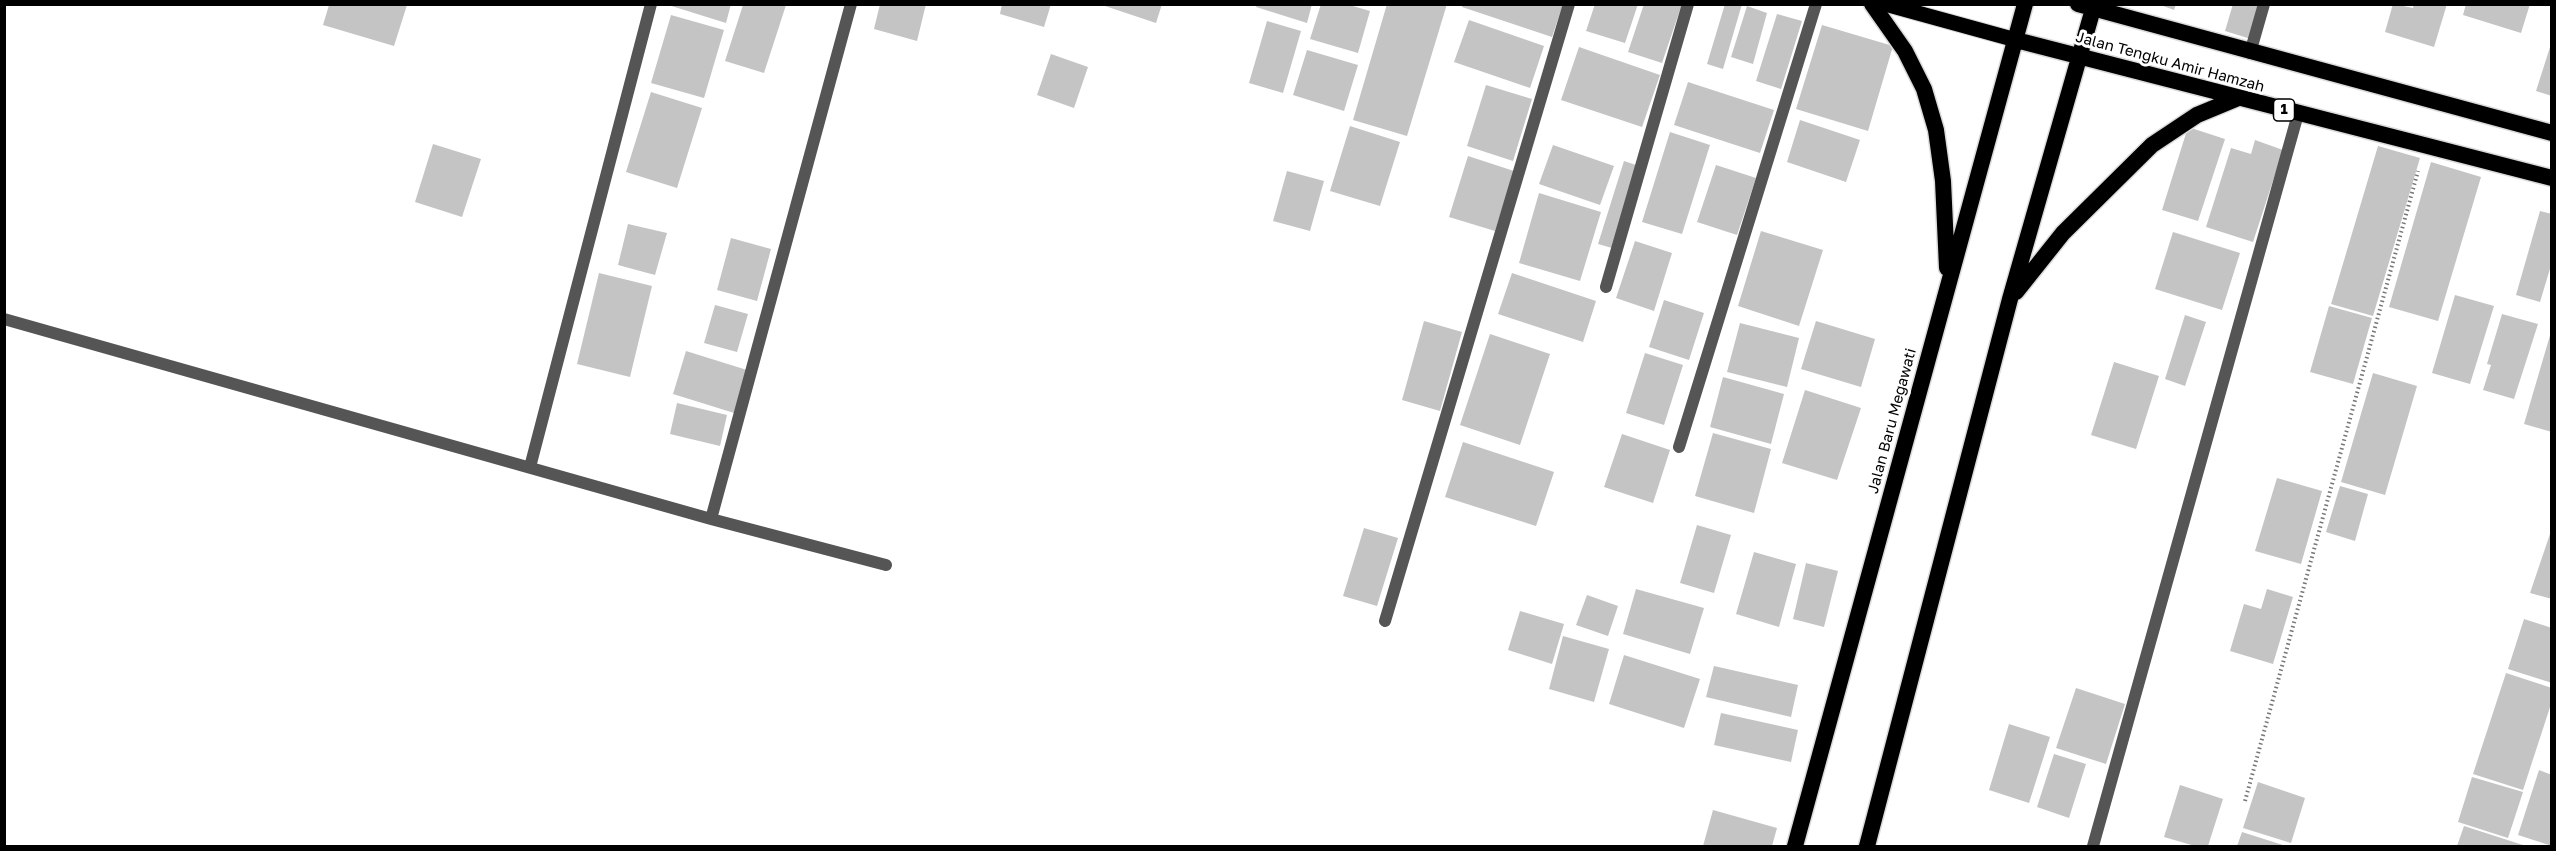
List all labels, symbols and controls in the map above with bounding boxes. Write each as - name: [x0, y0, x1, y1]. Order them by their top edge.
- street label: Jalan Tengku Amir Hamzah: [2074, 28, 2266, 96]
- road number: 1: [2274, 99, 2294, 121]
- street label: Jalan Baru Megawati: [1864, 346, 1920, 496]

